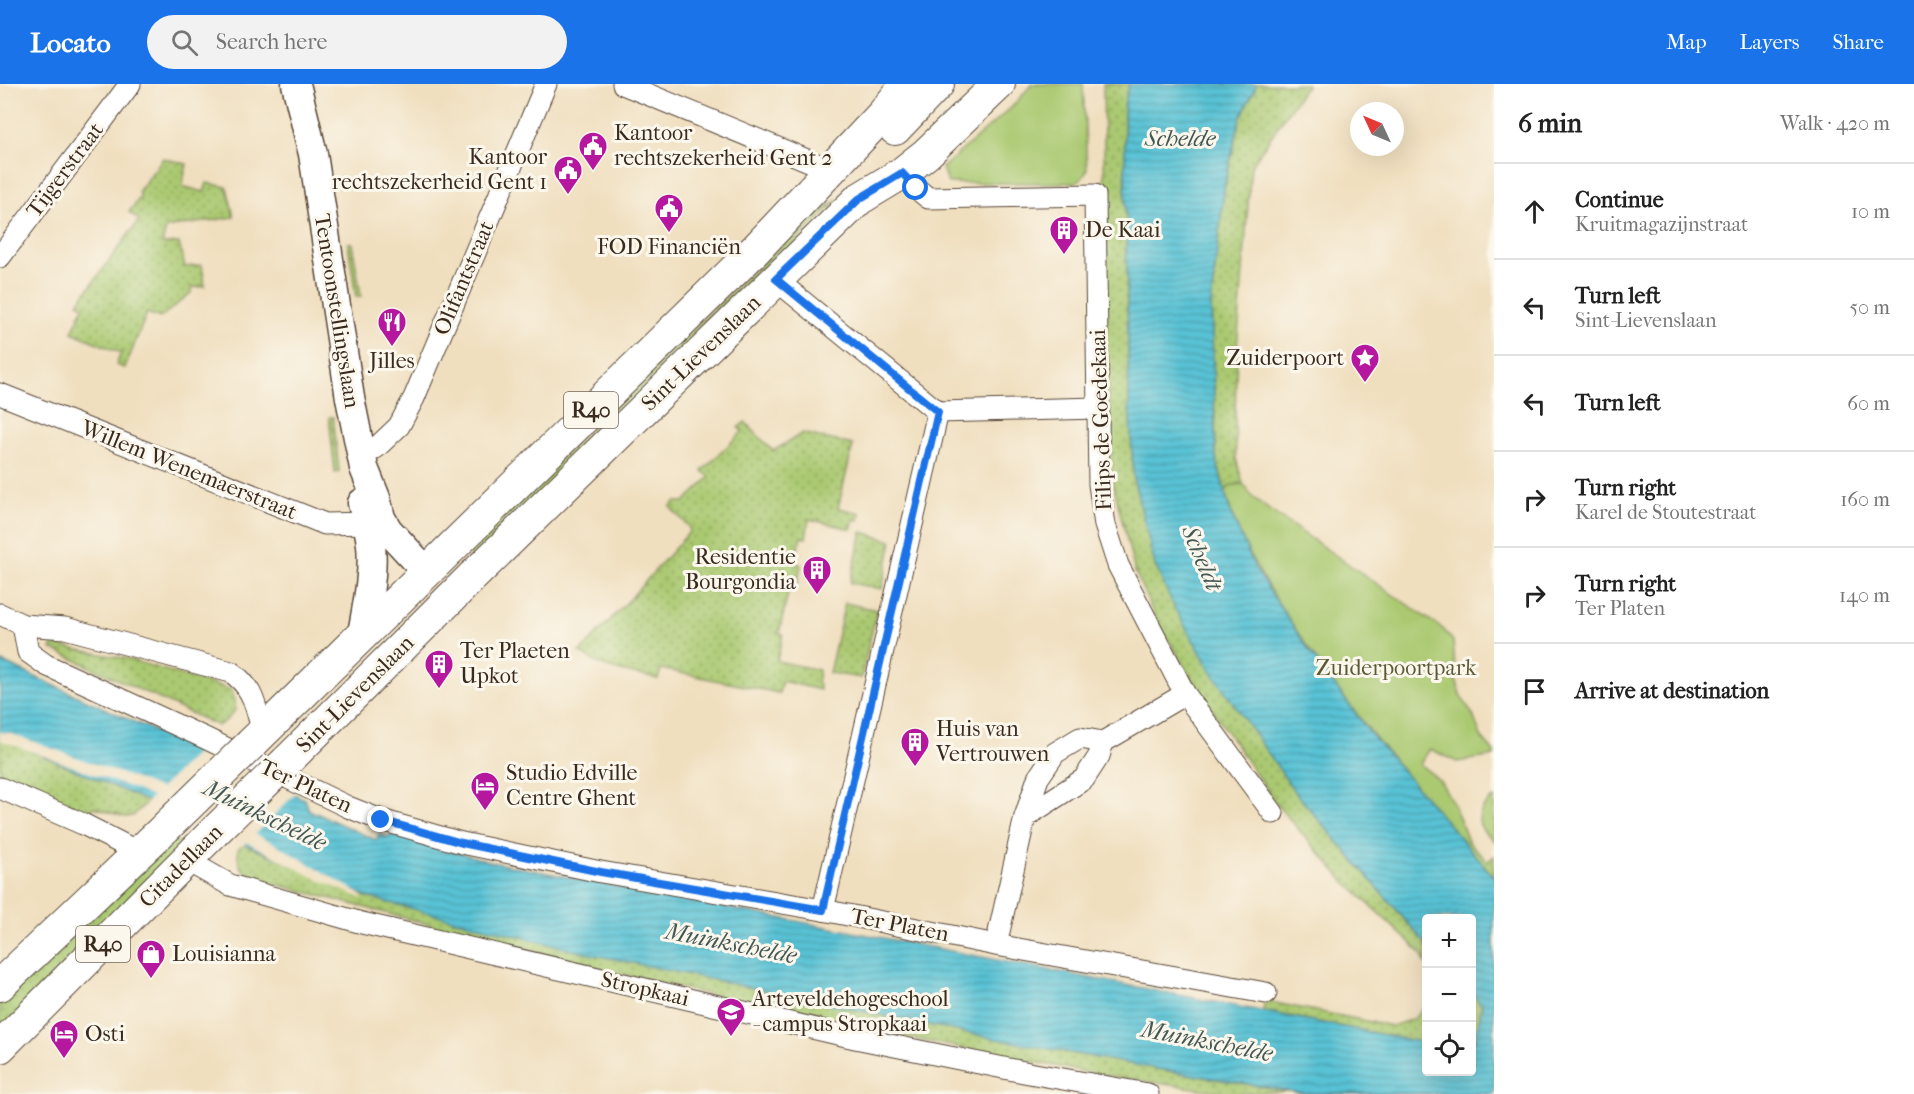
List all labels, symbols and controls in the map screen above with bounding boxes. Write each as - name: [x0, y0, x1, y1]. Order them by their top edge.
- search box: [147, 15, 567, 69]
- text: Locato: [30, 26, 111, 59]
- icon: search: [168, 26, 201, 59]
- text: Search here: [216, 29, 327, 55]
- text: Map: [1666, 30, 1707, 54]
- text: Layers: [1740, 30, 1799, 54]
- text: Share: [1832, 30, 1884, 54]
- north arrow: [1350, 102, 1404, 156]
- text: 6 min: [1518, 108, 1582, 139]
- text: Walk · 420 m: [1780, 112, 1890, 135]
- street label: Tijgerstraat: [21, 117, 109, 223]
- place label: Kantoor rechtszekerheid Gent 2: [614, 120, 833, 171]
- water label: Schelde: [1144, 124, 1217, 152]
- public building icon: Kantoor rechtszekerheid Gent 2: [577, 130, 609, 172]
- place label: Kantoor rechtszekerheid Gent 1: [332, 144, 548, 195]
- public building icon: Kantoor rechtszekerheid Gent 1: [552, 154, 584, 196]
- route start: [902, 174, 928, 200]
- text: Continue: [1575, 187, 1664, 213]
- public building icon: FOD Financiën: [653, 192, 685, 234]
- icon: ahead: [1518, 195, 1551, 228]
- text: 10 m: [1851, 200, 1890, 223]
- street label: Tentoonstellingslaan: [309, 212, 365, 410]
- text: Kruitmagazijnstraat: [1575, 213, 1748, 236]
- building icon: De Kaai: [1048, 214, 1080, 256]
- street label: Olifantstraat: [428, 217, 500, 339]
- place label: De Kaai: [1085, 217, 1161, 243]
- place label: FOD Financiën: [597, 234, 741, 260]
- text: Turn left: [1575, 283, 1661, 309]
- street label: Sint-Lievenslaan: [636, 289, 766, 416]
- icon: left: [1518, 291, 1551, 324]
- text: 50 m: [1849, 296, 1890, 319]
- restaurant icon: Jilles: [376, 306, 408, 348]
- text: Sint-Lievenslaan: [1575, 309, 1717, 332]
- street label: Filips de Goedekaai: [1085, 328, 1117, 511]
- place icon: Zuiderpoort: [1349, 342, 1381, 384]
- place label: Zuiderpoort: [1226, 345, 1344, 371]
- place label: Jilles: [367, 348, 415, 374]
- icon: left: [1518, 387, 1551, 420]
- text: Turn left: [1575, 390, 1661, 416]
- road number: R40: [564, 392, 618, 428]
- text: 60 m: [1847, 392, 1890, 415]
- street label: Willem Wenemaerstraat: [76, 414, 301, 525]
- text: Turn right: [1575, 475, 1676, 501]
- icon: right: [1518, 483, 1551, 516]
- text: 160 m: [1840, 488, 1890, 511]
- text: Karel de Stoutestraat: [1575, 501, 1756, 524]
- water label: Scheldt: [1175, 520, 1229, 596]
- place label: Residentie Bourgondia: [685, 544, 797, 595]
- building icon: Residentie Bourgondia: [801, 554, 833, 596]
- text: Turn right: [1575, 571, 1676, 597]
- icon: right: [1518, 579, 1551, 612]
- text: 140 m: [1839, 584, 1890, 607]
- text: Ter Platen: [1575, 597, 1665, 620]
- street label: Sint-Lievenslaan: [291, 630, 419, 758]
- place label: Ter Plaeten Upkot: [460, 638, 570, 689]
- building icon: Ter Plaeten Upkot: [423, 648, 455, 690]
- park label: Zuiderpoortpark: [1316, 655, 1477, 681]
- icon: arrive: [1518, 675, 1551, 708]
- text: Arrive at destination: [1575, 678, 1769, 704]
- place label: Huis van Vertrouwen: [935, 716, 1050, 767]
- building icon: Huis van Vertrouwen: [899, 726, 931, 768]
- street label: Ter Platen: [256, 753, 357, 819]
- place label: Studio Edville Centre Ghent: [506, 760, 638, 811]
- hotel icon: Studio Edville Centre Ghent: [469, 770, 501, 812]
- water label: Muinkschelde: [197, 772, 332, 857]
- route end: [367, 806, 393, 832]
- street label: Citadellaan: [134, 819, 228, 913]
- street label: Ter Platen: [849, 903, 951, 947]
- map controls: [1422, 914, 1476, 1076]
- button: +: [1422, 914, 1476, 968]
- water label: Muinkschelde: [661, 916, 800, 970]
- road number: R40: [76, 926, 130, 962]
- shop icon: Louisianna: [135, 938, 167, 980]
- place label: Louisianna: [172, 941, 277, 967]
- street label: Stropkaai: [598, 966, 692, 1012]
- button: −: [1422, 968, 1476, 1022]
- place label: Arteveldehogeschool - campus Stropkaai: [751, 986, 949, 1037]
- school or university icon: Arteveldehogeschool - campus Stropkaai: [715, 996, 747, 1038]
- water label: Muinkschelde: [1137, 1014, 1276, 1068]
- hotel icon: Osti: [48, 1018, 80, 1060]
- place label: Osti: [85, 1021, 125, 1047]
- button: locate: [1422, 1022, 1476, 1076]

